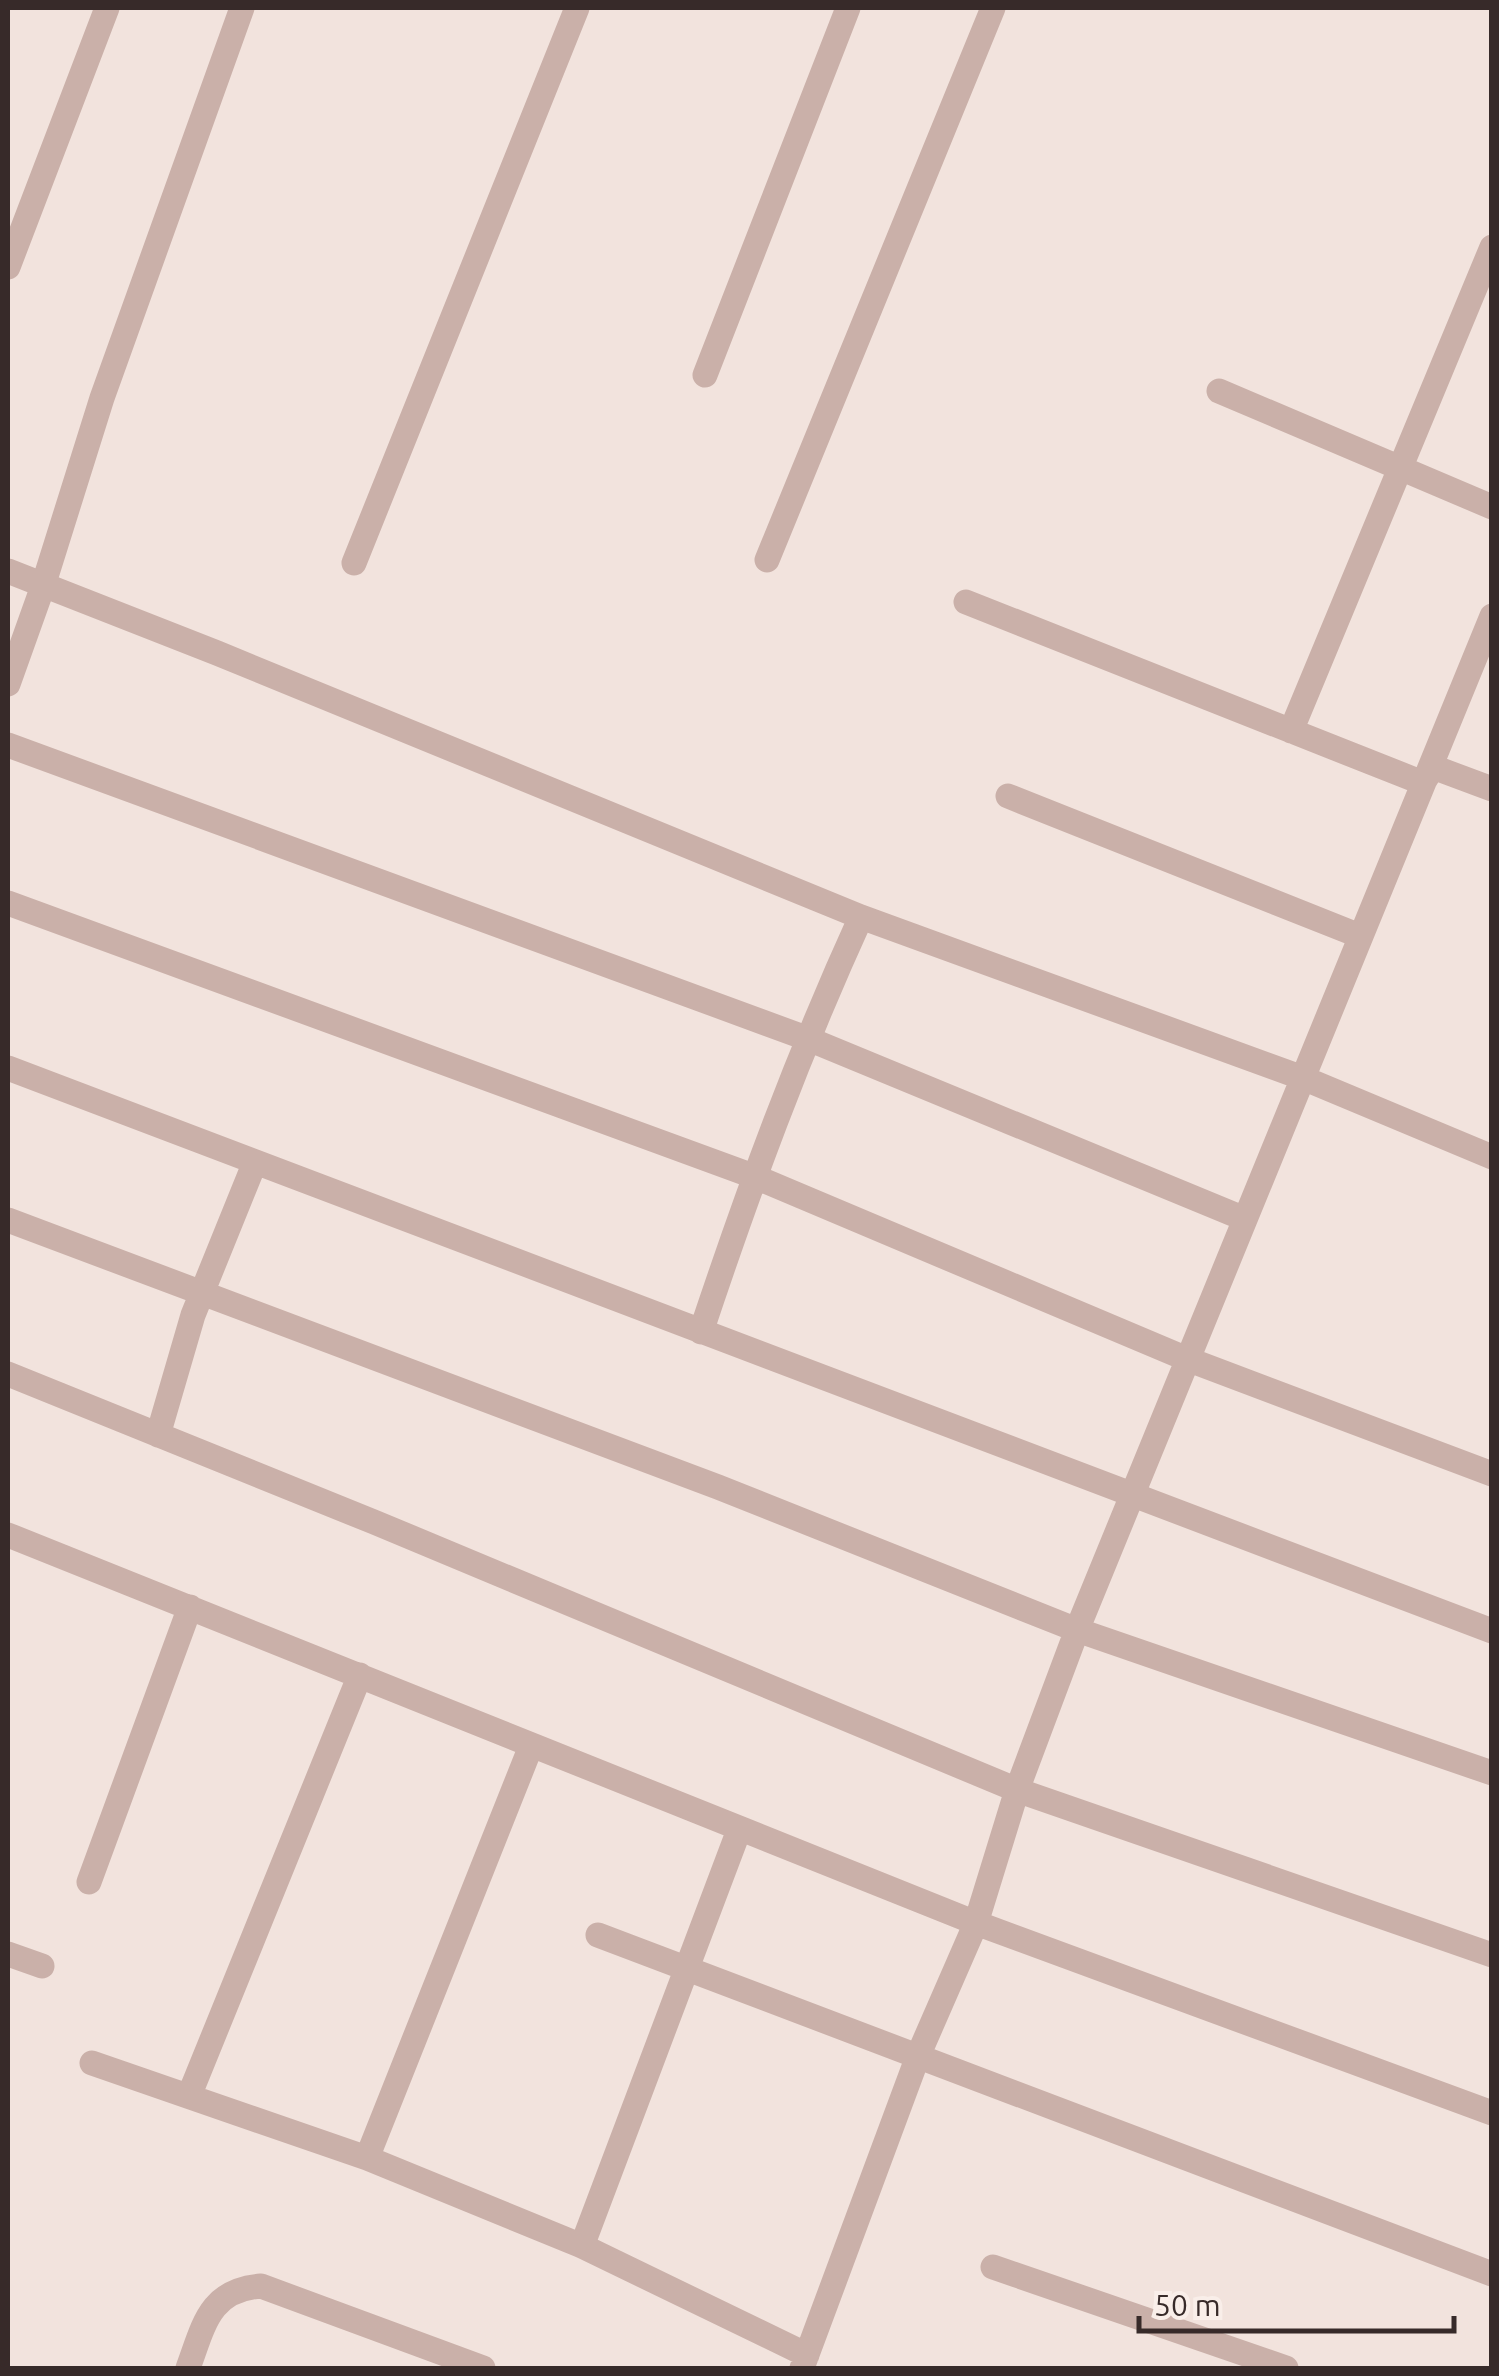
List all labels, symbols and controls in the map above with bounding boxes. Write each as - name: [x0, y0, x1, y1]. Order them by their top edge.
- scale bar: [1139, 2271, 1454, 2333]
- text: 50 m: [1154, 2288, 1221, 2322]

